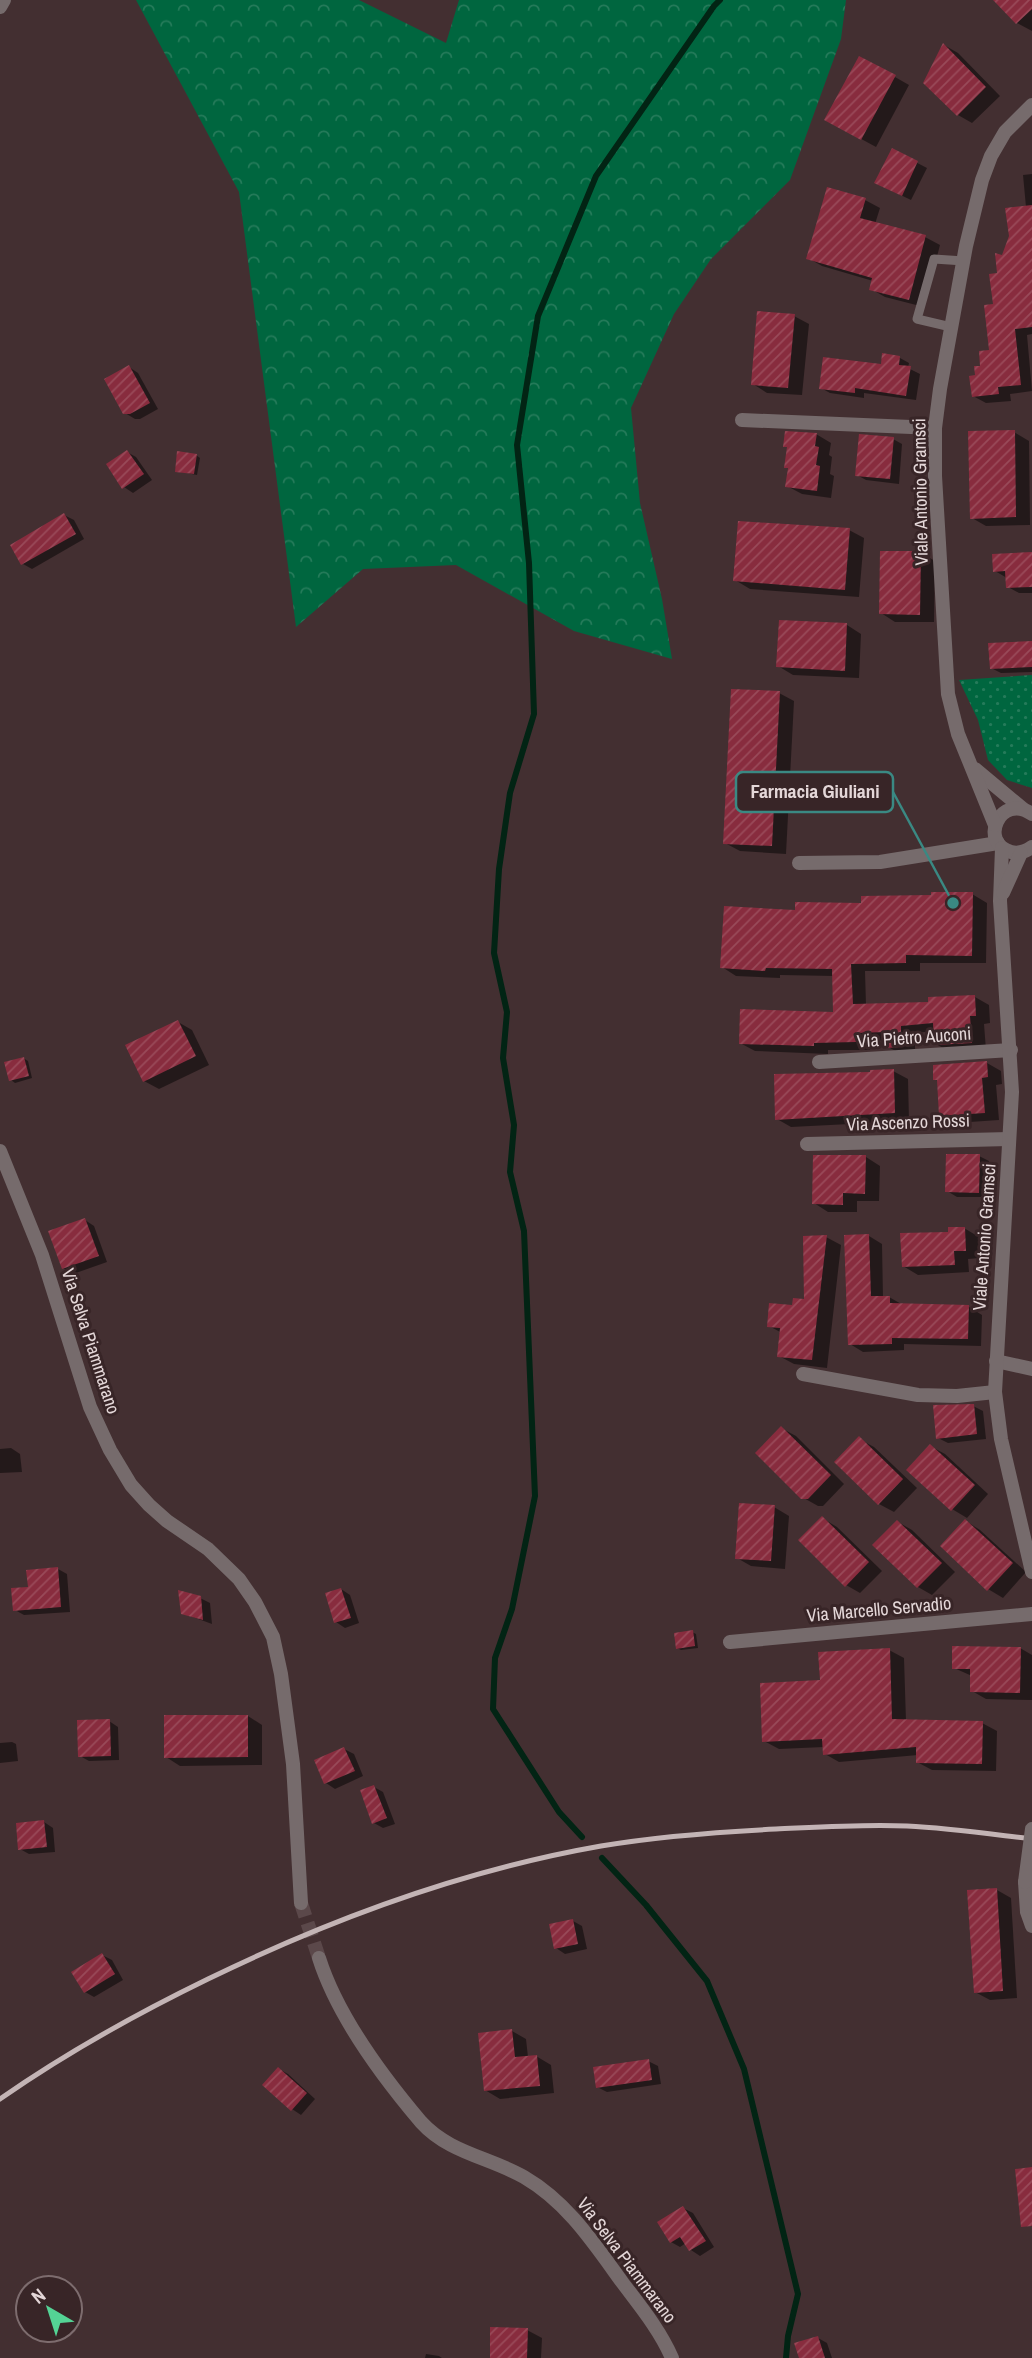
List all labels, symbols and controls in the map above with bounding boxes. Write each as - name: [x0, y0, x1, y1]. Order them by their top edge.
- street label: Viale Antonio Gramsci: [906, 418, 934, 566]
- callout: Farmacia Giuliani: [736, 772, 893, 812]
- text: Farmacia Giuliani: [750, 778, 880, 804]
- street label: Via Pietro Auconi: [856, 1021, 972, 1053]
- street label: Via Ascenzo Rossi: [846, 1107, 970, 1137]
- street label: Viale Antonio Gramsci: [966, 1163, 1002, 1311]
- street label: Via Selva Piammarano: [56, 1265, 126, 1417]
- street label: Via Marcello Servadio: [806, 1590, 952, 1628]
- street label: Via Selva Piammarano: [571, 2192, 683, 2328]
- north arrow: [14, 2274, 84, 2344]
- text: N: [26, 2282, 51, 2309]

